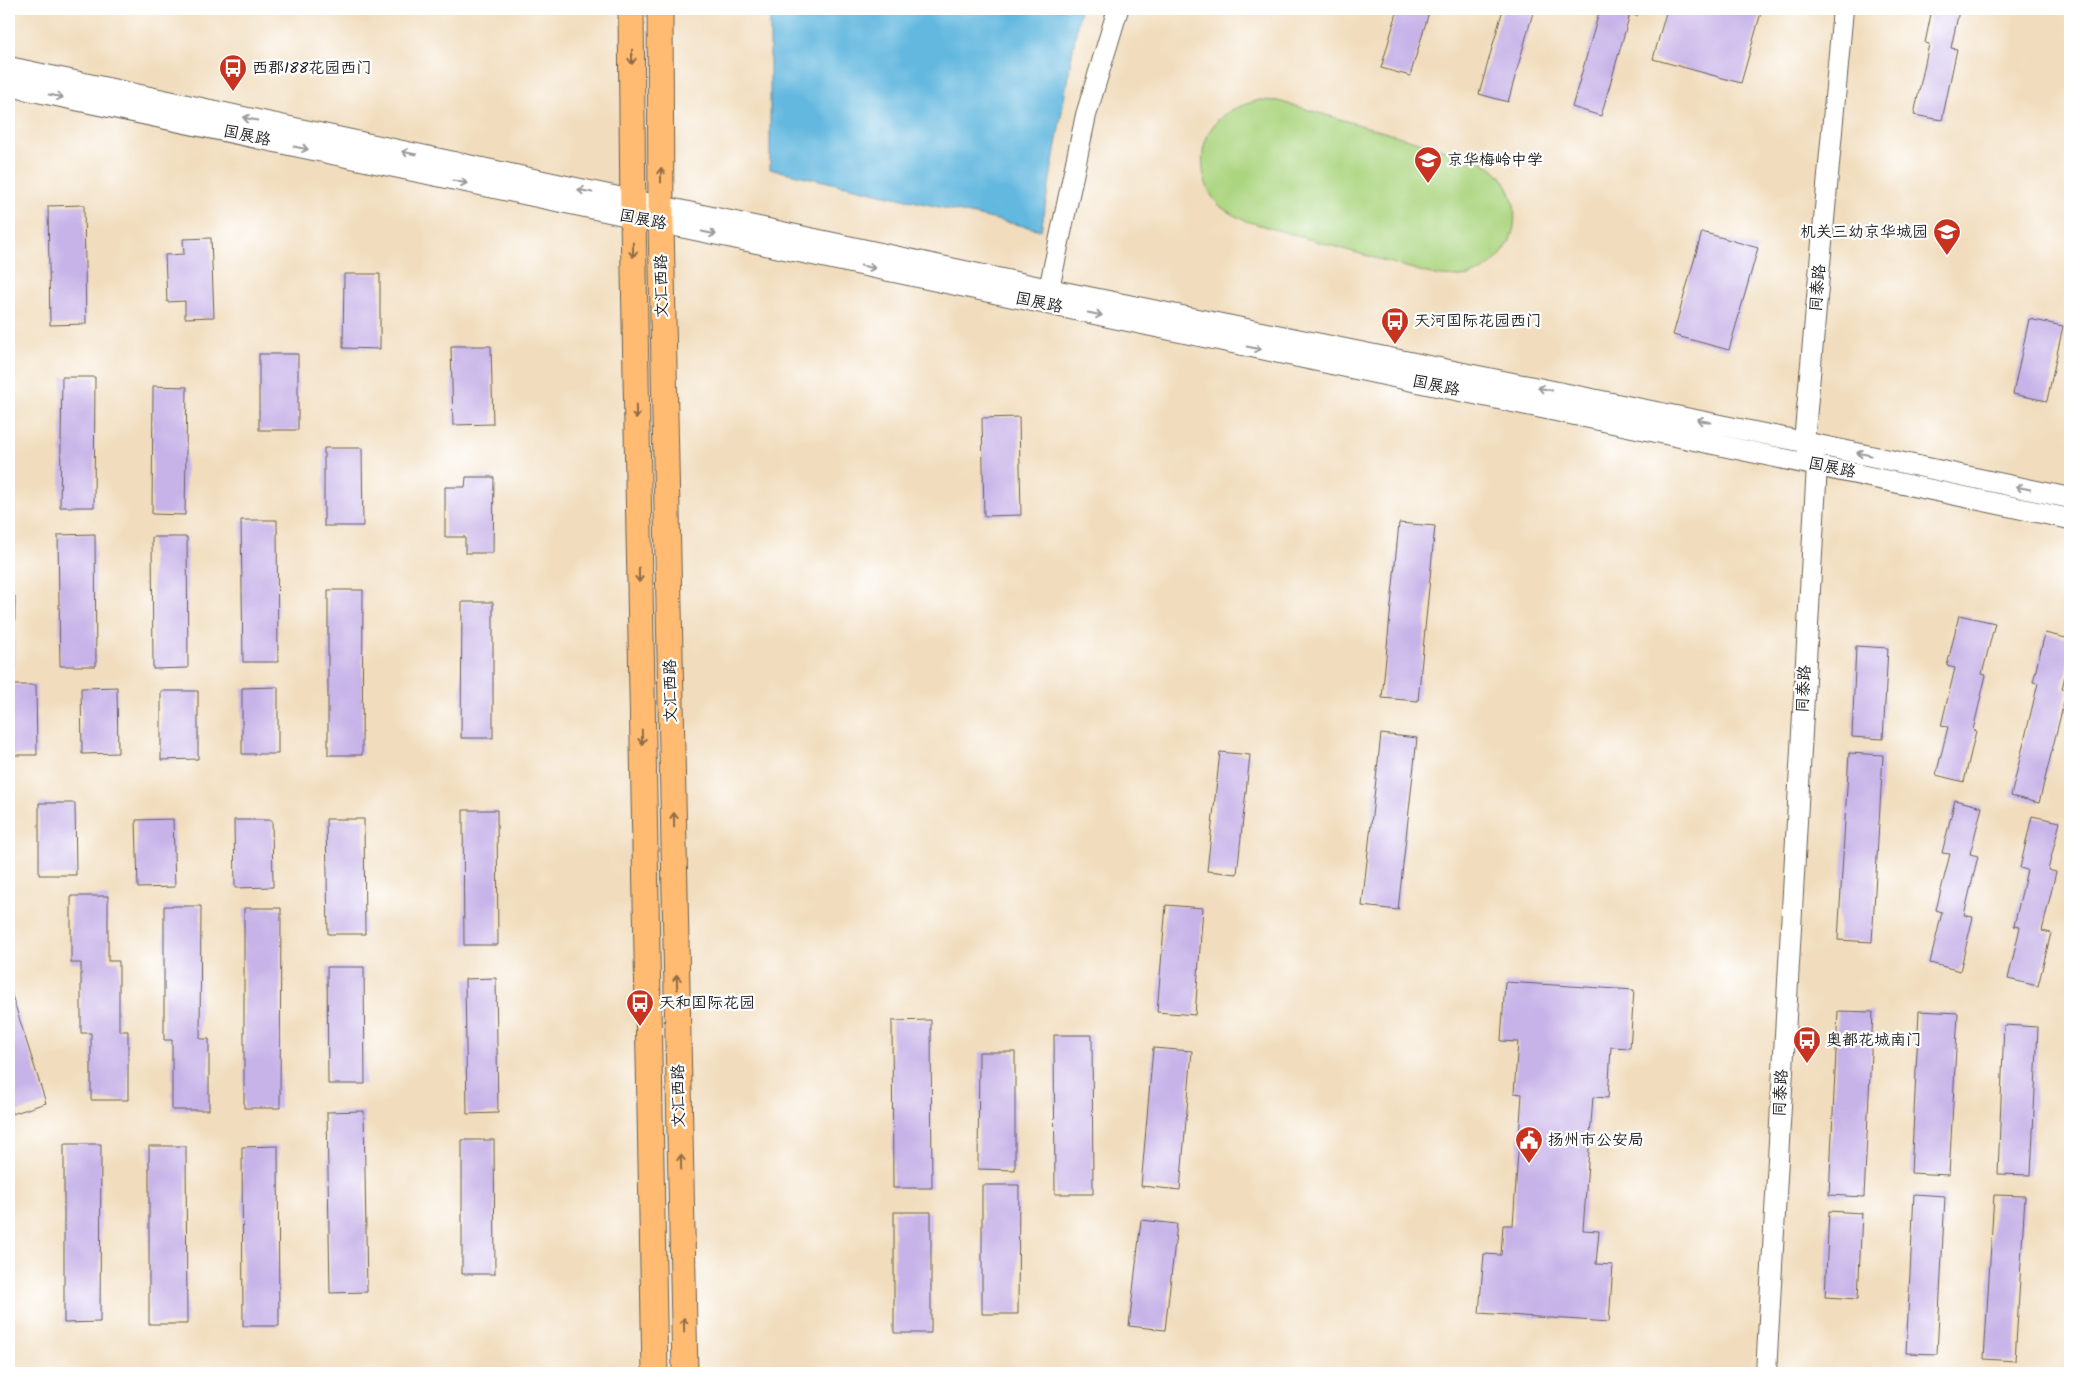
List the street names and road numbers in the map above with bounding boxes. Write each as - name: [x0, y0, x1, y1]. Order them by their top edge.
- street label: 国展路: [221, 119, 273, 153]
- street label: 国展路: [617, 203, 669, 237]
- street label: 文汇西路: [649, 254, 675, 318]
- street label: 同泰路: [1803, 263, 1833, 313]
- street label: 国展路: [1013, 286, 1065, 320]
- street label: 国展路: [1410, 369, 1462, 403]
- street label: 国展路: [1806, 451, 1858, 485]
- street label: 文汇西路: [658, 659, 684, 723]
- street label: 同泰路: [1790, 664, 1818, 714]
- street label: 文汇西路: [666, 1064, 692, 1128]
- street label: 同泰路: [1767, 1068, 1795, 1118]

